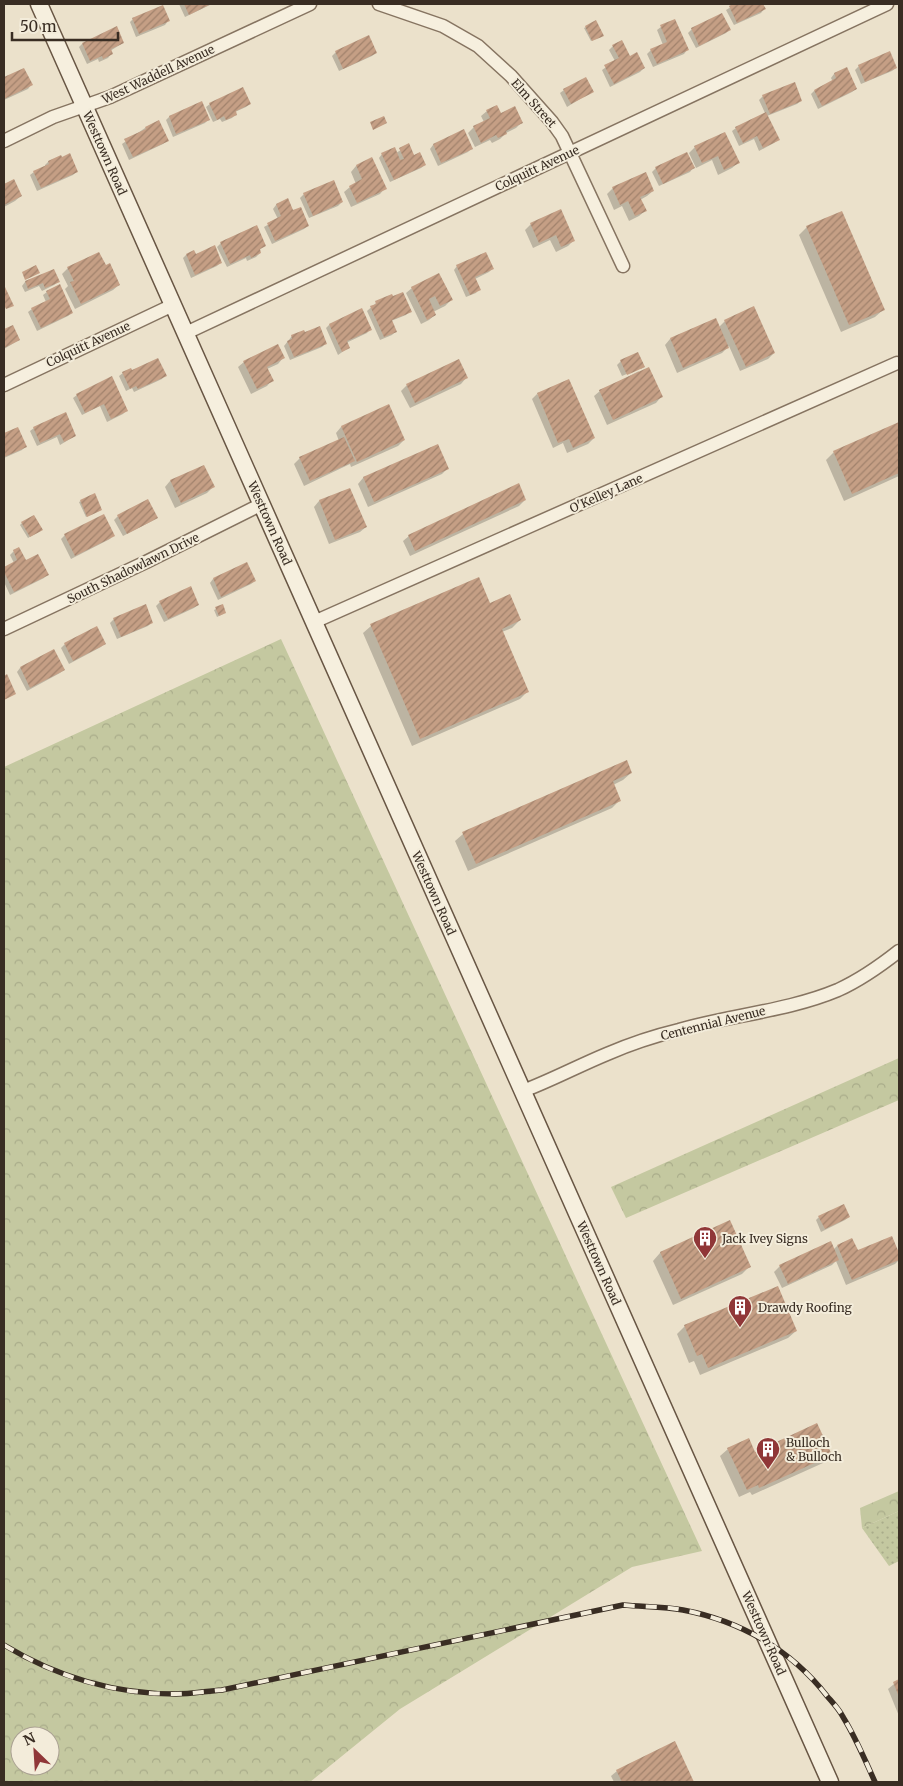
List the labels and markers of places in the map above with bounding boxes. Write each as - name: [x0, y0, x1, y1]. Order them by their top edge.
- building icon: Jack Ivey Signs: [692, 1225, 718, 1259]
- place label: Jack Ivey Signs: [721, 1231, 808, 1246]
- building icon: Drawdy Roofing: [727, 1294, 753, 1328]
- place label: Drawdy Roofing: [758, 1300, 853, 1315]
- place label: Bulloch & Bulloch: [786, 1435, 842, 1464]
- building icon: Bulloch & Bulloch: [755, 1436, 781, 1470]

